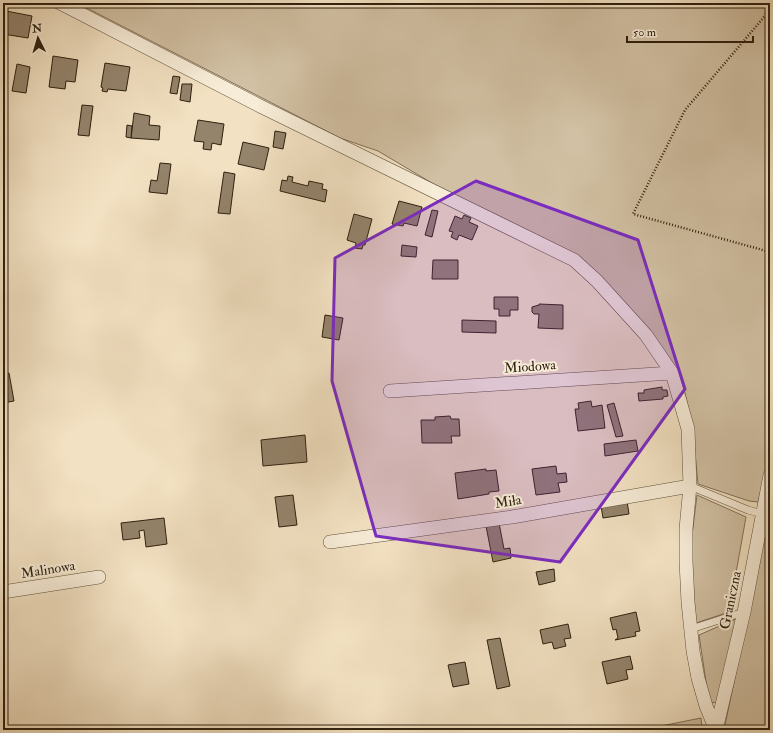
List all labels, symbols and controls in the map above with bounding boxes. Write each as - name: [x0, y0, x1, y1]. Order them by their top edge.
- north arrow: [18, 18, 58, 58]
- scale bar: [627, 18, 753, 44]
- text: N: [31, 22, 44, 36]
- text: 50 m: [633, 25, 657, 40]
- street label: Miodowa: [504, 356, 557, 377]
- street label: Miła: [494, 491, 523, 512]
- street label: Malinowa: [20, 557, 77, 582]
- street label: Graniczna: [716, 569, 745, 631]

